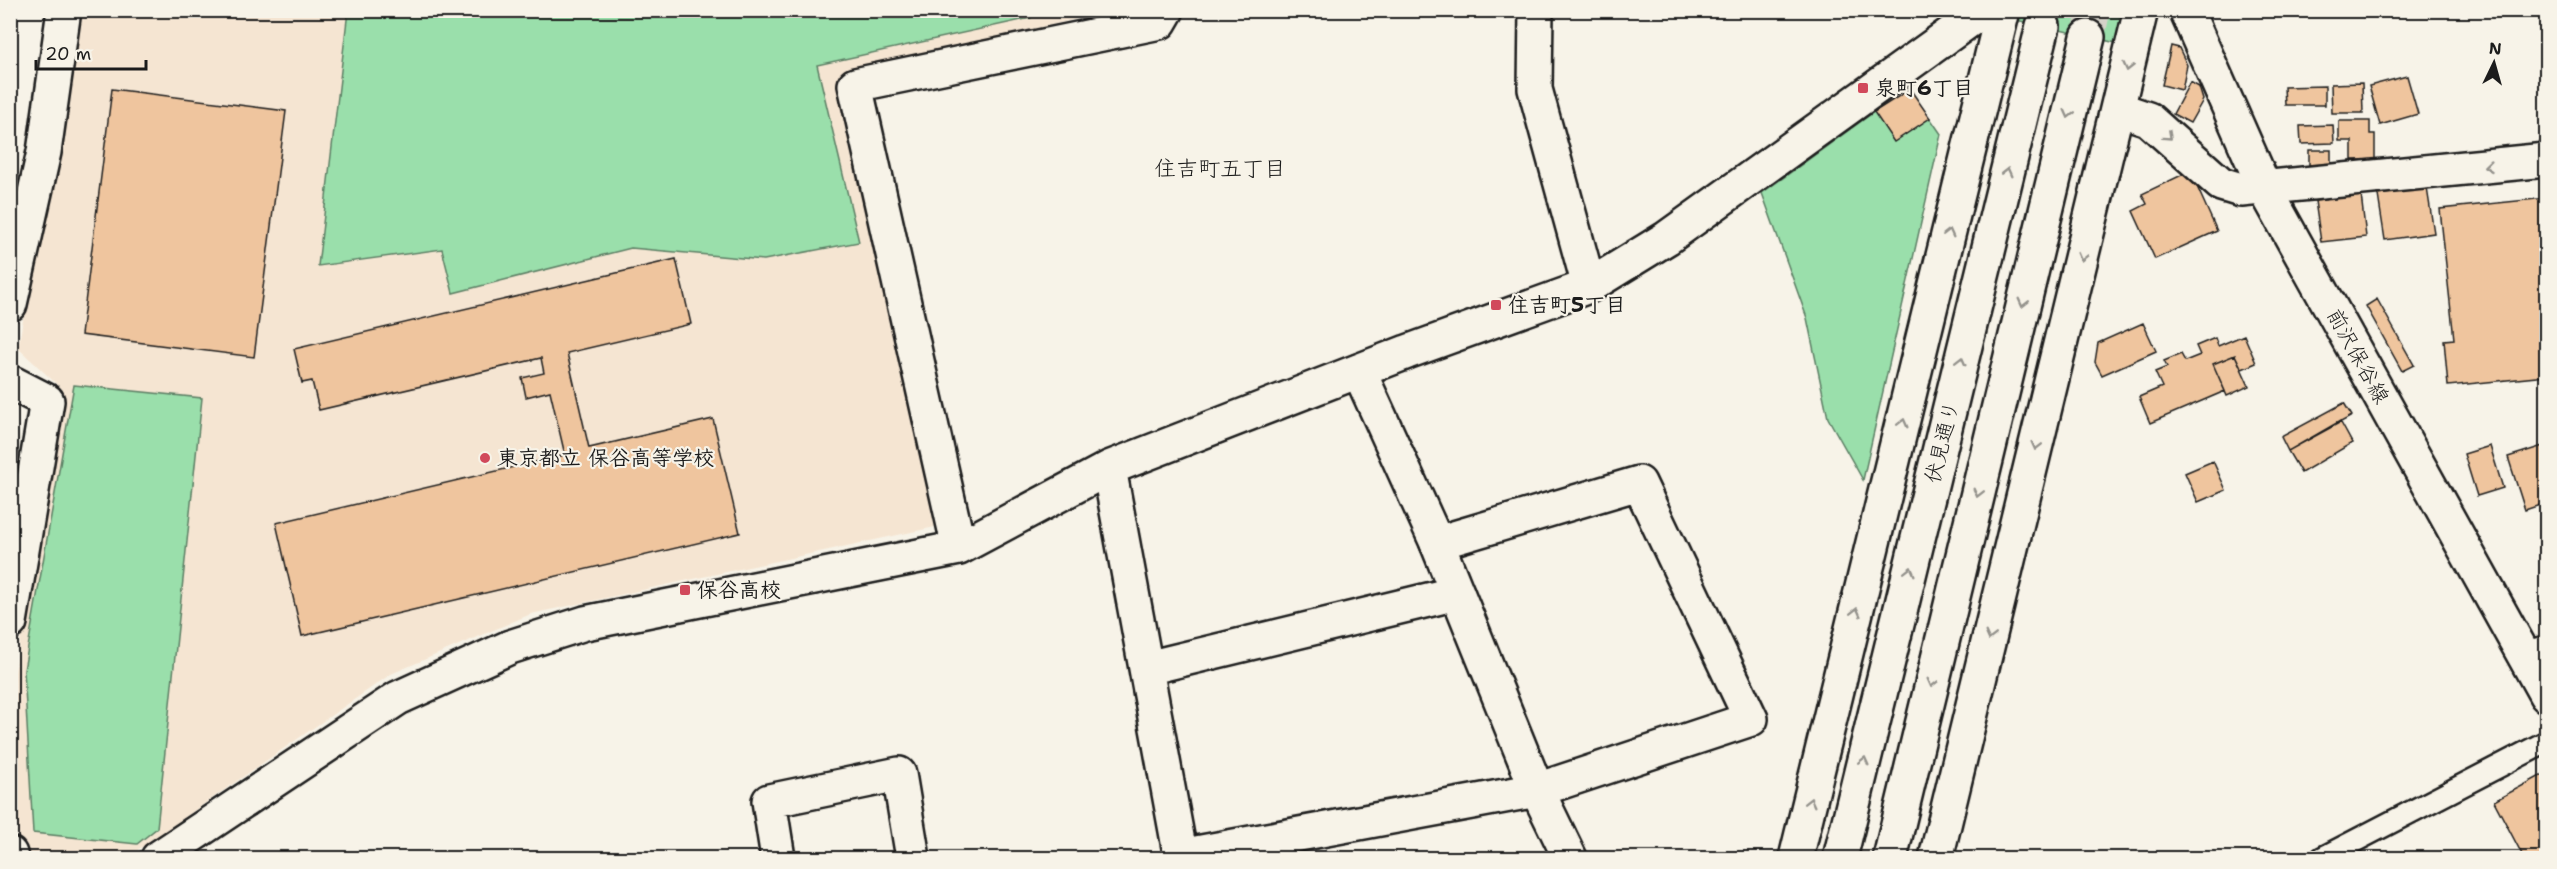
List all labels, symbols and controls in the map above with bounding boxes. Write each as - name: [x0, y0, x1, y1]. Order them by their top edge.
- scale bar: [36, 33, 146, 71]
- north arrow: [2464, 33, 2524, 93]
- text: N: [2488, 38, 2502, 60]
- text: 20 m: [45, 42, 91, 66]
- one-way arrow: [2122, 62, 2135, 72]
- place label: 泉町6丁目: [1875, 74, 1974, 102]
- marker: 泉町6丁目: [1856, 81, 1870, 95]
- one-way arrow: [2063, 109, 2076, 119]
- one-way arrow: [2161, 129, 2172, 140]
- district label: 住吉町五丁目: [1154, 154, 1286, 183]
- one-way arrow: [2484, 159, 2493, 172]
- one-way arrow: [2000, 167, 2013, 177]
- one-way arrow: [1941, 229, 1954, 239]
- one-way arrow: [2076, 252, 2089, 262]
- place label: 住吉町5丁目: [1508, 291, 1626, 319]
- marker: 住吉町5丁目: [1489, 298, 1503, 312]
- one-way arrow: [2018, 298, 2031, 308]
- street label: 前沢保谷線: [2320, 303, 2396, 409]
- one-way arrow: [1954, 357, 1967, 367]
- street label: 伏見通り: [1918, 398, 1966, 486]
- one-way arrow: [1895, 418, 1908, 428]
- one-way arrow: [2030, 441, 2043, 451]
- place label: 東京都立 保谷高等学校: [497, 444, 714, 472]
- marker: 東京都立 保谷高等学校: [478, 451, 492, 465]
- one-way arrow: [1972, 488, 1985, 498]
- one-way arrow: [1903, 567, 1916, 577]
- place label: 保谷高校: [697, 576, 781, 604]
- marker: 保谷高校: [678, 583, 692, 597]
- one-way arrow: [1849, 607, 1862, 617]
- one-way arrow: [1984, 631, 1997, 641]
- one-way arrow: [1927, 677, 1940, 687]
- one-way arrow: [1857, 756, 1870, 766]
- one-way arrow: [1803, 797, 1816, 807]

